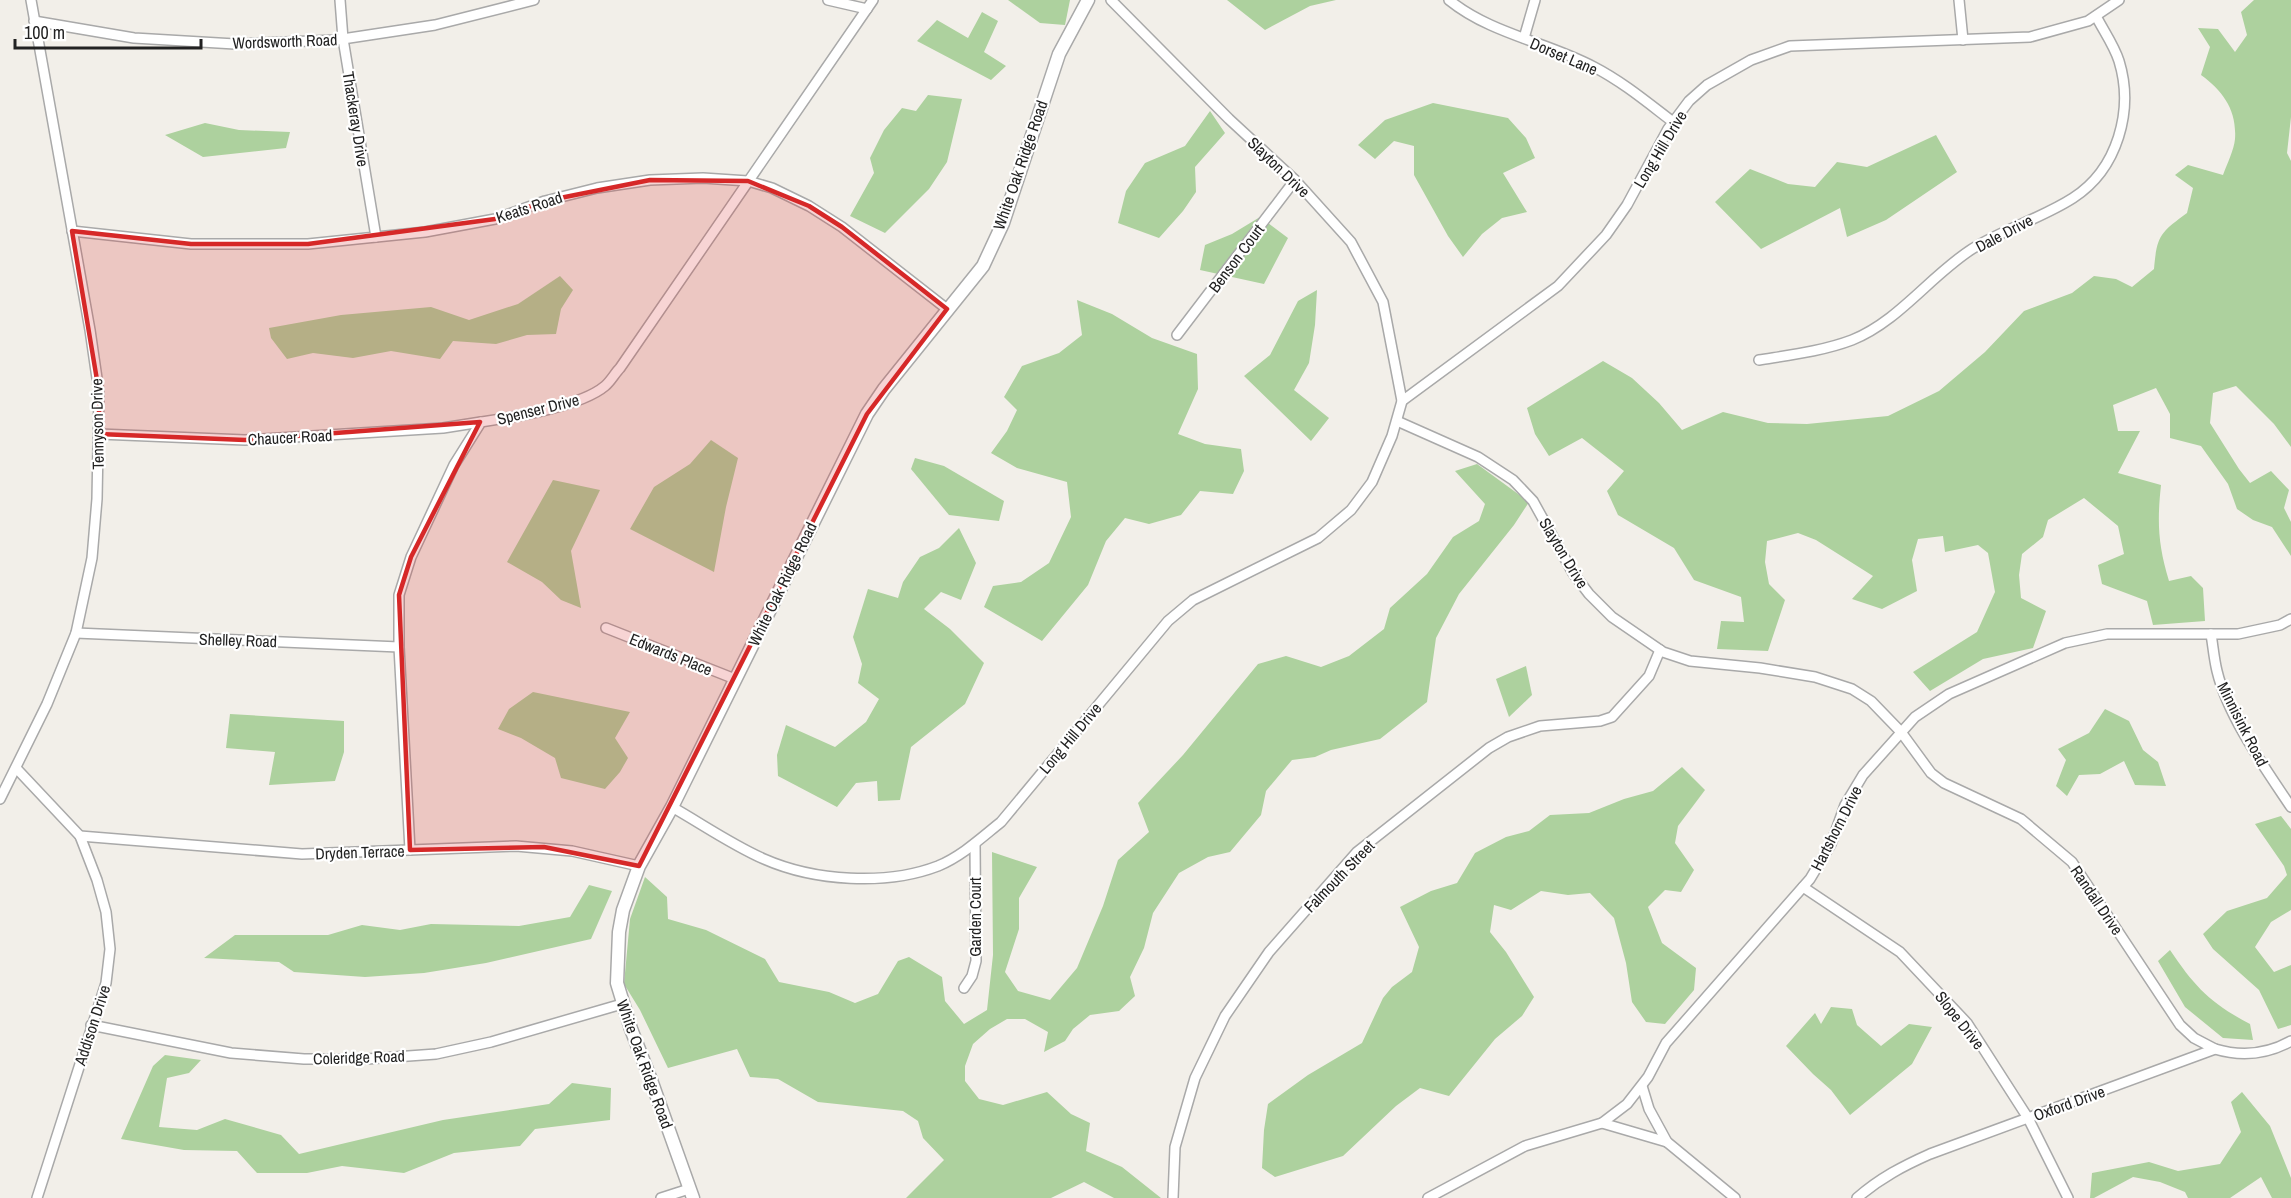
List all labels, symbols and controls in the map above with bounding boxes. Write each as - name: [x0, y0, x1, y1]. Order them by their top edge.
- scale bar: [15, 12, 201, 50]
- text: 100 m: [24, 20, 65, 45]
- street label: Wordsworth Road: [232, 28, 338, 54]
- street label: Dorset Lane: [1527, 32, 1601, 80]
- street label: Thackeray Drive: [338, 70, 374, 168]
- street label: White Oak Ridge Road: [988, 97, 1052, 233]
- street label: Long Hill Drive: [1628, 106, 1692, 192]
- street label: Slayton Drive: [1243, 132, 1315, 202]
- street label: Keats Road: [493, 186, 565, 228]
- street label: Dale Drive: [1971, 209, 2037, 257]
- street label: Benson Court: [1203, 219, 1269, 297]
- street label: Tennyson Drive: [85, 378, 109, 470]
- street label: Spenser Drive: [495, 388, 581, 430]
- street label: Chaucer Road: [247, 424, 333, 450]
- street label: Slayton Drive: [1534, 514, 1594, 592]
- street label: White Oak Ridge Road: [742, 518, 822, 650]
- street label: Edwards Place: [626, 627, 716, 681]
- street label: Shelley Road: [199, 628, 277, 652]
- street label: Minnisink Road: [2212, 678, 2274, 770]
- street label: Long Hill Drive: [1034, 698, 1106, 778]
- street label: Hartshorn Drive: [1805, 782, 1867, 874]
- street label: Falmouth Street: [1299, 835, 1379, 917]
- street label: Dryden Terrace: [315, 839, 405, 865]
- street label: Randall Drive: [2066, 861, 2128, 939]
- street label: Garden Court: [964, 877, 986, 957]
- street label: Addison Drive: [68, 982, 115, 1069]
- street label: Slope Drive: [1930, 986, 1990, 1054]
- street label: White Oak Ridge Road: [611, 997, 679, 1131]
- street label: Coleridge Road: [313, 1044, 405, 1070]
- street label: Oxford Drive: [2030, 1080, 2108, 1126]

